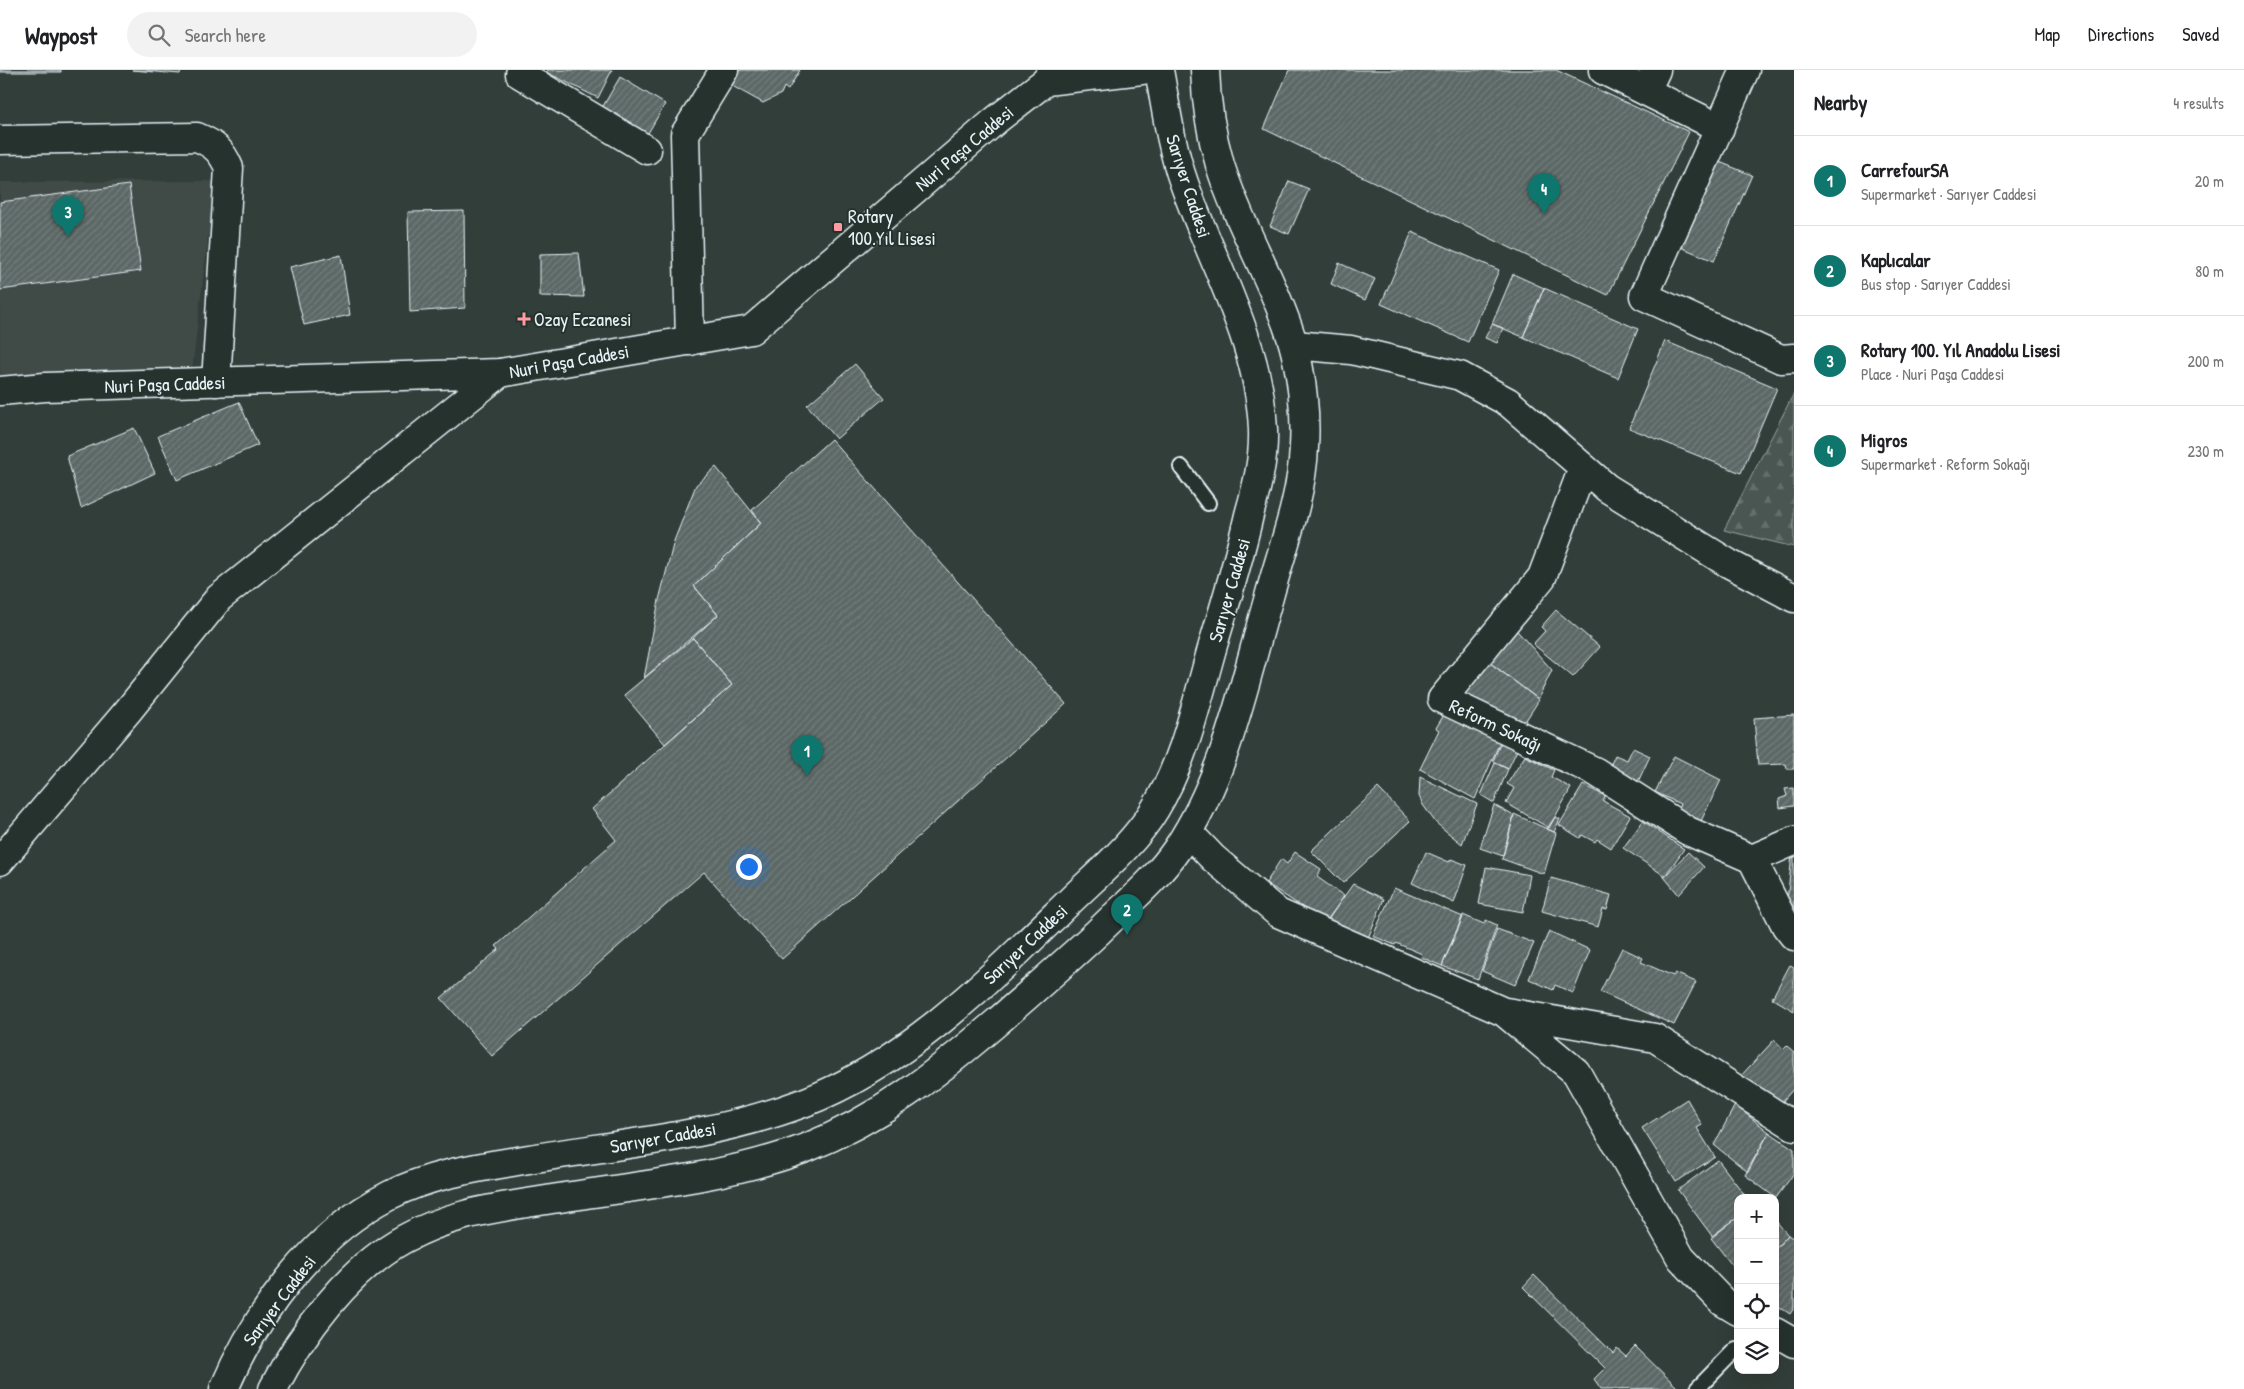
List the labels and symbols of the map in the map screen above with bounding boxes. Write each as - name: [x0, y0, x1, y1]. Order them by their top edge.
- street label: Nuri Paşa Caddesi: [909, 99, 1019, 197]
- street label: Sarıyer Caddesi: [1160, 131, 1218, 241]
- pin: 4: [1528, 173, 1560, 214]
- pin: 3: [52, 196, 84, 237]
- place label: Rotary 100.Yıl Lisesi: [848, 203, 936, 251]
- marker: Rotary 100.Yıl Lisesi: [832, 221, 844, 233]
- place label: Ozay Eczanesi: [534, 306, 632, 332]
- marker: Ozay Eczanesi: [518, 313, 530, 325]
- street label: Nuri Paşa Caddesi: [507, 338, 631, 384]
- street label: Nuri Paşa Caddesi: [104, 369, 226, 399]
- street label: Sarıyer Caddesi: [1202, 535, 1256, 645]
- street label: Reform Sokağı: [1445, 692, 1547, 758]
- pin: 1: [791, 735, 823, 776]
- your location: [736, 854, 762, 880]
- pin: 2: [1111, 894, 1143, 935]
- street label: Sarıyer Caddesi: [977, 898, 1073, 990]
- street label: Sarıyer Caddesi: [608, 1115, 718, 1159]
- street label: Sarıyer Caddesi: [236, 1250, 322, 1350]

